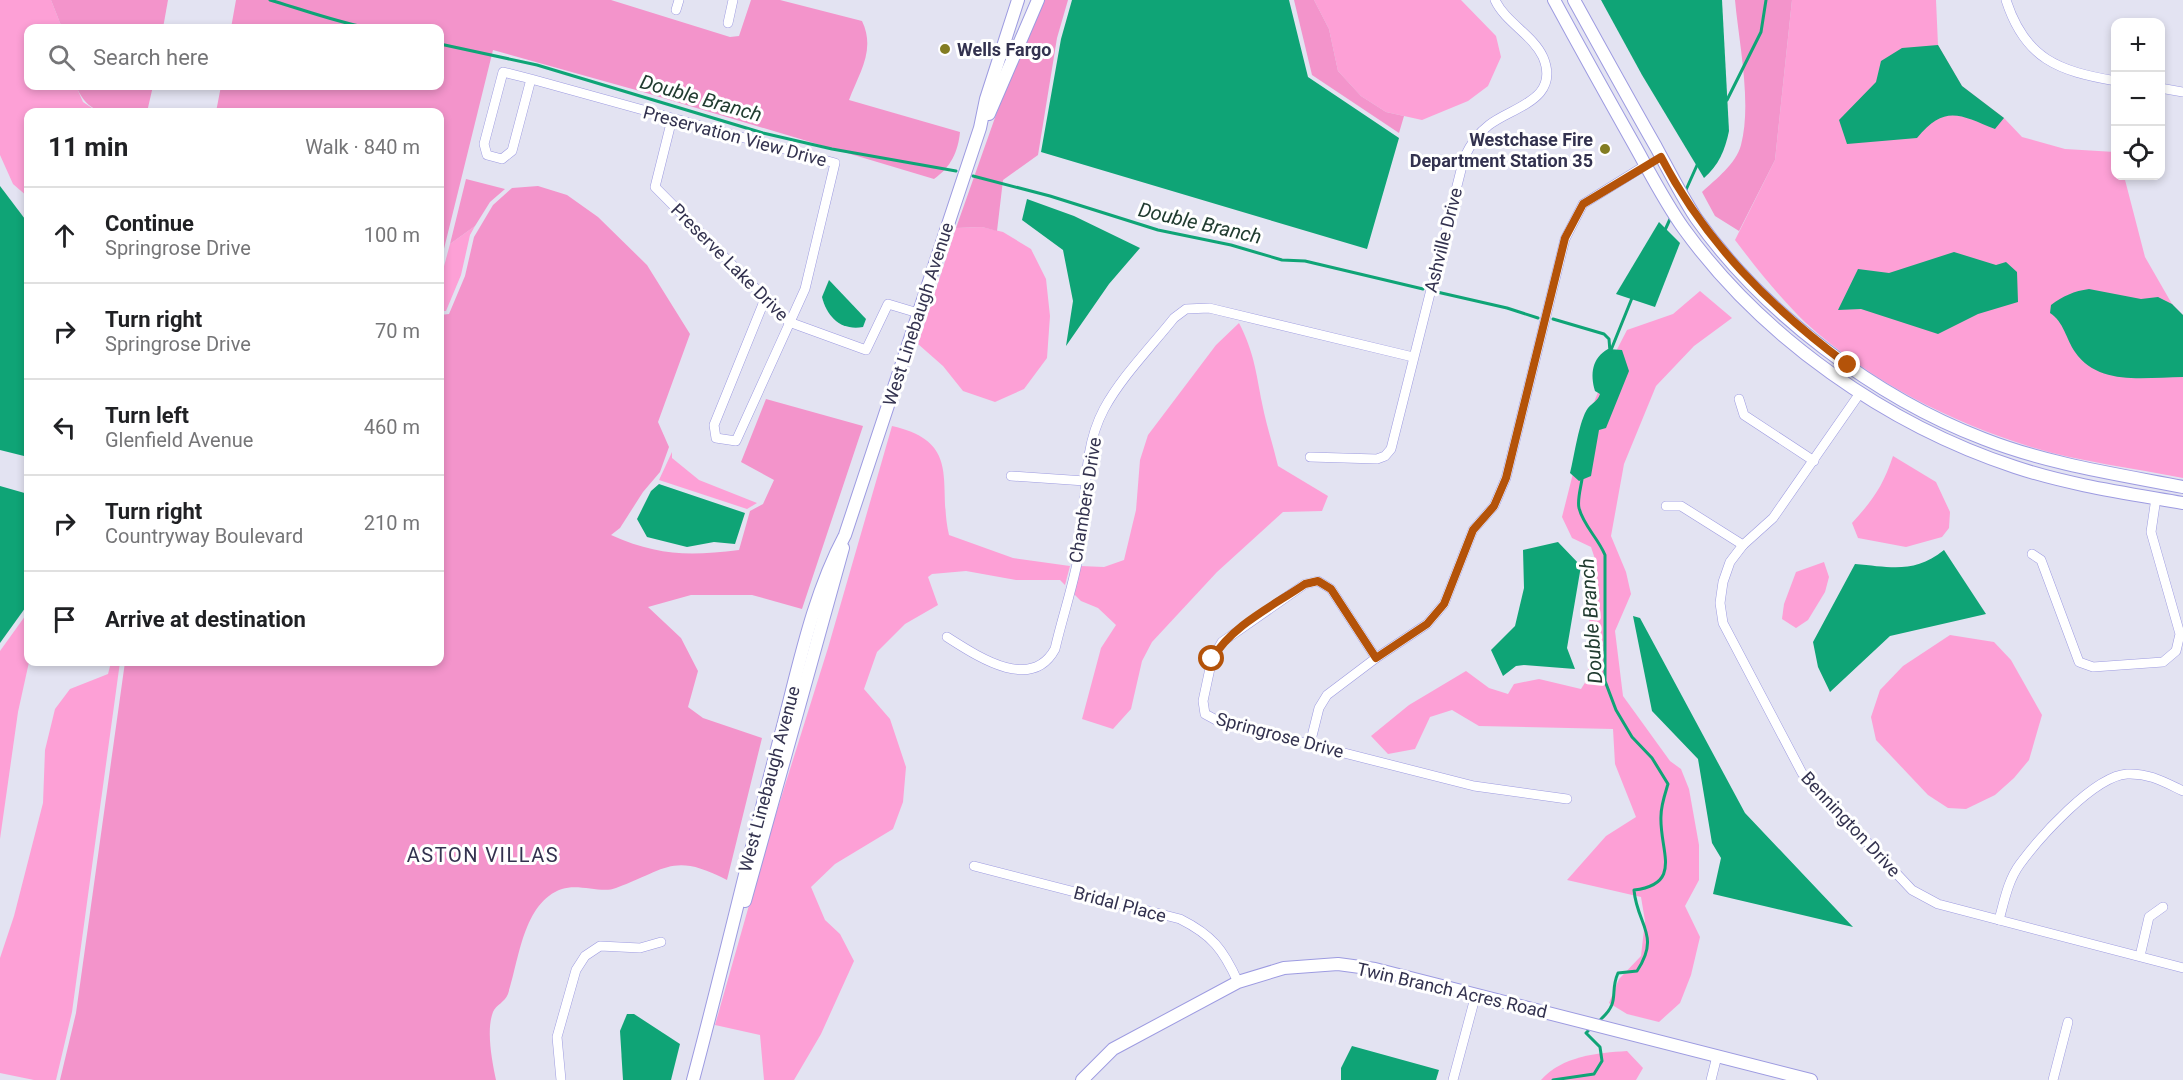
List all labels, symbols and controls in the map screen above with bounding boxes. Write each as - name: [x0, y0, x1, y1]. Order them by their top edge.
- map controls: [2111, 18, 2165, 180]
- button: +: [2111, 18, 2165, 72]
- search box: [24, 24, 444, 90]
- place label: Wells Fargo: [957, 39, 1052, 60]
- icon: search: [45, 41, 78, 74]
- marker: Wells Fargo: [938, 42, 952, 56]
- text: Search here: [93, 45, 209, 70]
- water label: Double Branch: [637, 69, 765, 127]
- button: −: [2111, 72, 2165, 126]
- street label: Preservation View Drive: [641, 101, 829, 171]
- button: locate: [2111, 126, 2165, 180]
- place label: Westchase Fire Department Station 35: [1410, 129, 1593, 171]
- text: 11 min: [48, 132, 128, 162]
- text: Walk · 840 m: [305, 135, 420, 159]
- marker: Westchase Fire Department Station 35: [1598, 142, 1612, 156]
- street label: Ashville Drive: [1420, 185, 1466, 295]
- water label: Double Branch: [1136, 197, 1264, 249]
- street label: Preserve Lake Drive: [667, 199, 793, 325]
- text: Continue: [105, 211, 194, 236]
- icon: ahead: [48, 219, 81, 252]
- street label: West Linebaugh Avenue: [878, 220, 958, 408]
- text: 100 m: [364, 223, 420, 247]
- text: Springrose Drive: [105, 236, 251, 260]
- text: Turn right: [105, 307, 202, 332]
- icon: right: [48, 315, 81, 348]
- text: 70 m: [375, 319, 420, 343]
- text: Springrose Drive: [105, 332, 251, 356]
- route end: [1834, 351, 1860, 377]
- text: Turn left: [105, 403, 189, 428]
- icon: left: [48, 411, 81, 444]
- text: 460 m: [364, 415, 420, 439]
- text: Glenfield Avenue: [105, 428, 253, 452]
- street label: Chambers Drive: [1065, 436, 1105, 564]
- text: Turn right: [105, 499, 202, 524]
- icon: right: [48, 507, 81, 540]
- text: 210 m: [364, 511, 420, 535]
- text: Countryway Boulevard: [105, 524, 303, 548]
- water label: Double Branch: [1575, 557, 1607, 685]
- icon: arrive: [48, 603, 81, 636]
- text: Arrive at destination: [105, 607, 306, 632]
- route start: [1198, 645, 1224, 671]
- street label: West Linebaugh Avenue: [734, 684, 804, 874]
- street label: Springrose Drive: [1214, 708, 1346, 762]
- street label: Bennington Drive: [1797, 767, 1905, 881]
- district label: ASTON VILLAS: [407, 843, 559, 867]
- street label: Bridal Place: [1071, 882, 1169, 926]
- street label: Twin Branch Acres Road: [1355, 958, 1549, 1022]

